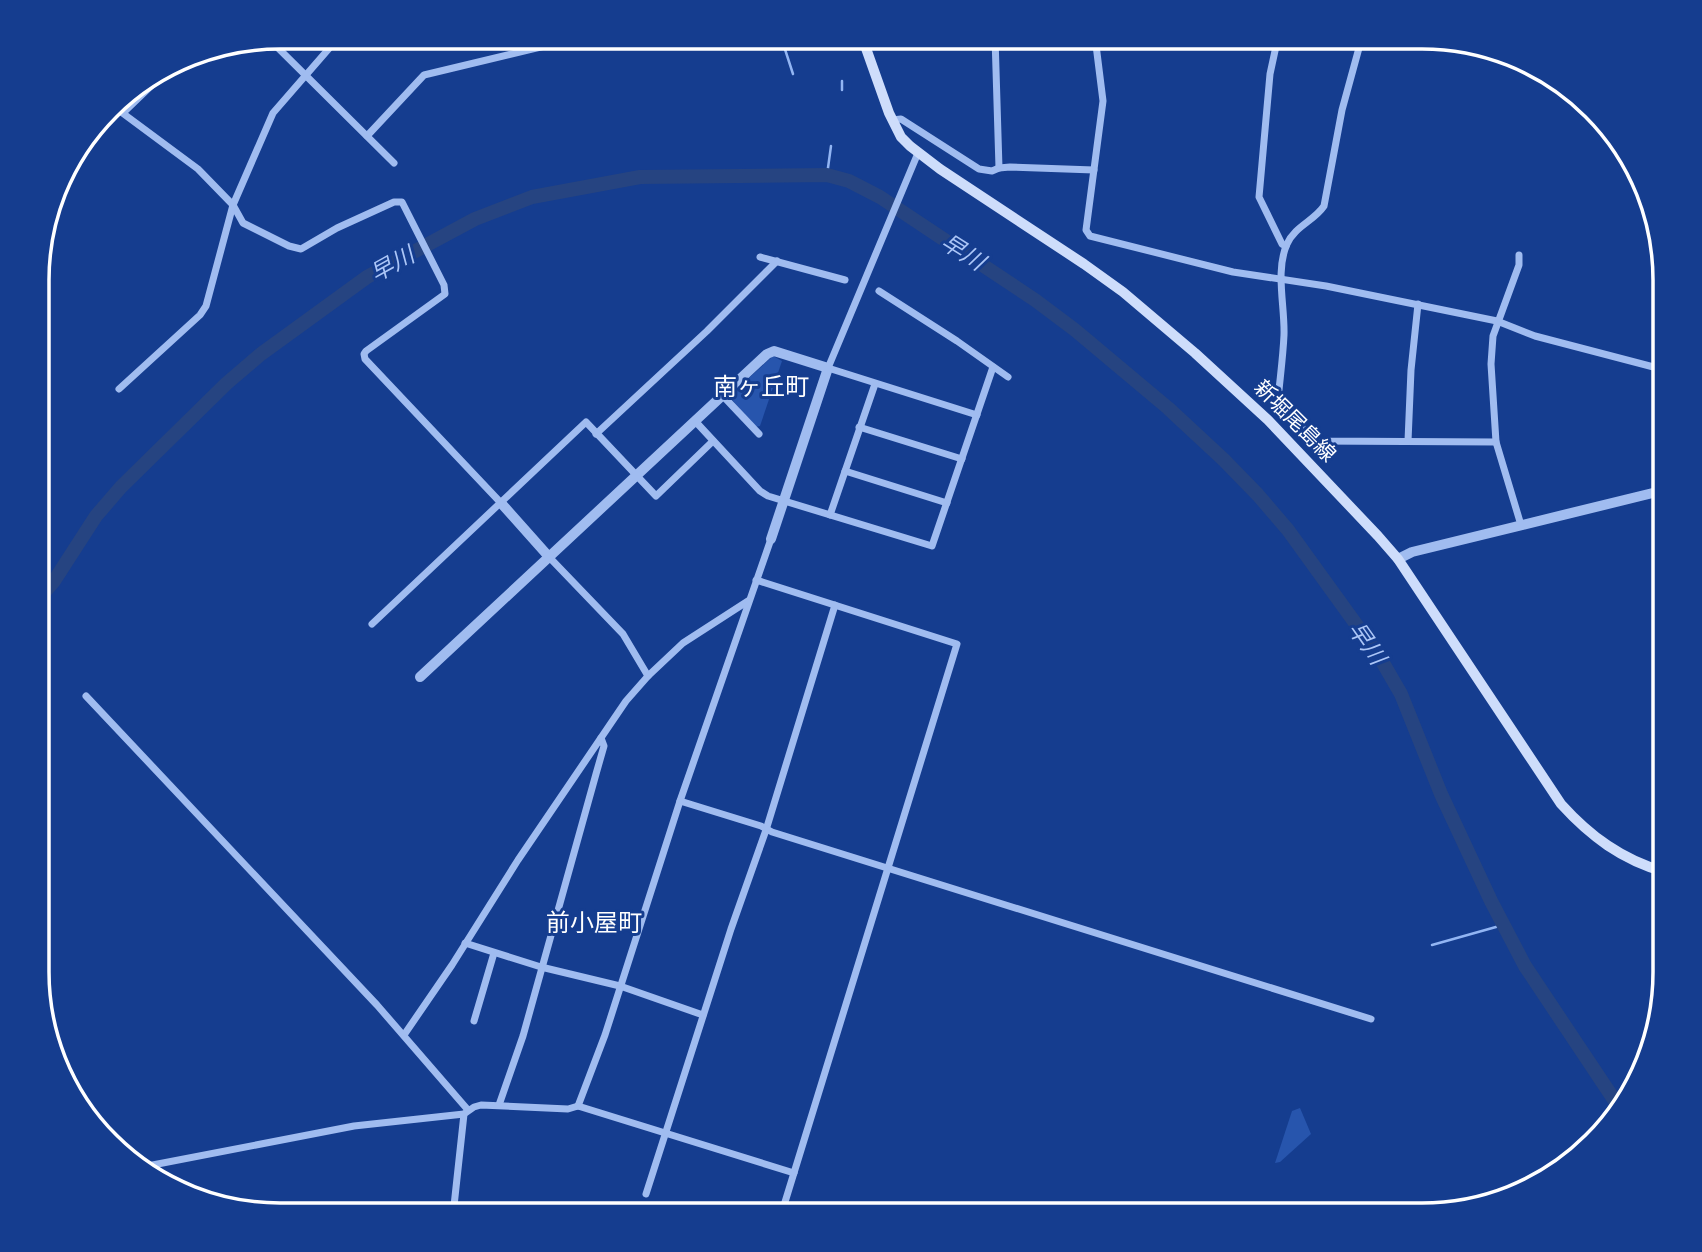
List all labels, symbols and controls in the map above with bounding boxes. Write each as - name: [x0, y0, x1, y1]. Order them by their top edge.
- water label: 早川: [936, 229, 992, 278]
- water label: 早川: [366, 240, 422, 288]
- district label: 南ヶ丘町: [713, 373, 809, 402]
- street label: 新堀尾島線: [1249, 375, 1341, 467]
- water label: 早川: [1342, 617, 1393, 673]
- district label: 前小屋町: [546, 909, 642, 938]

